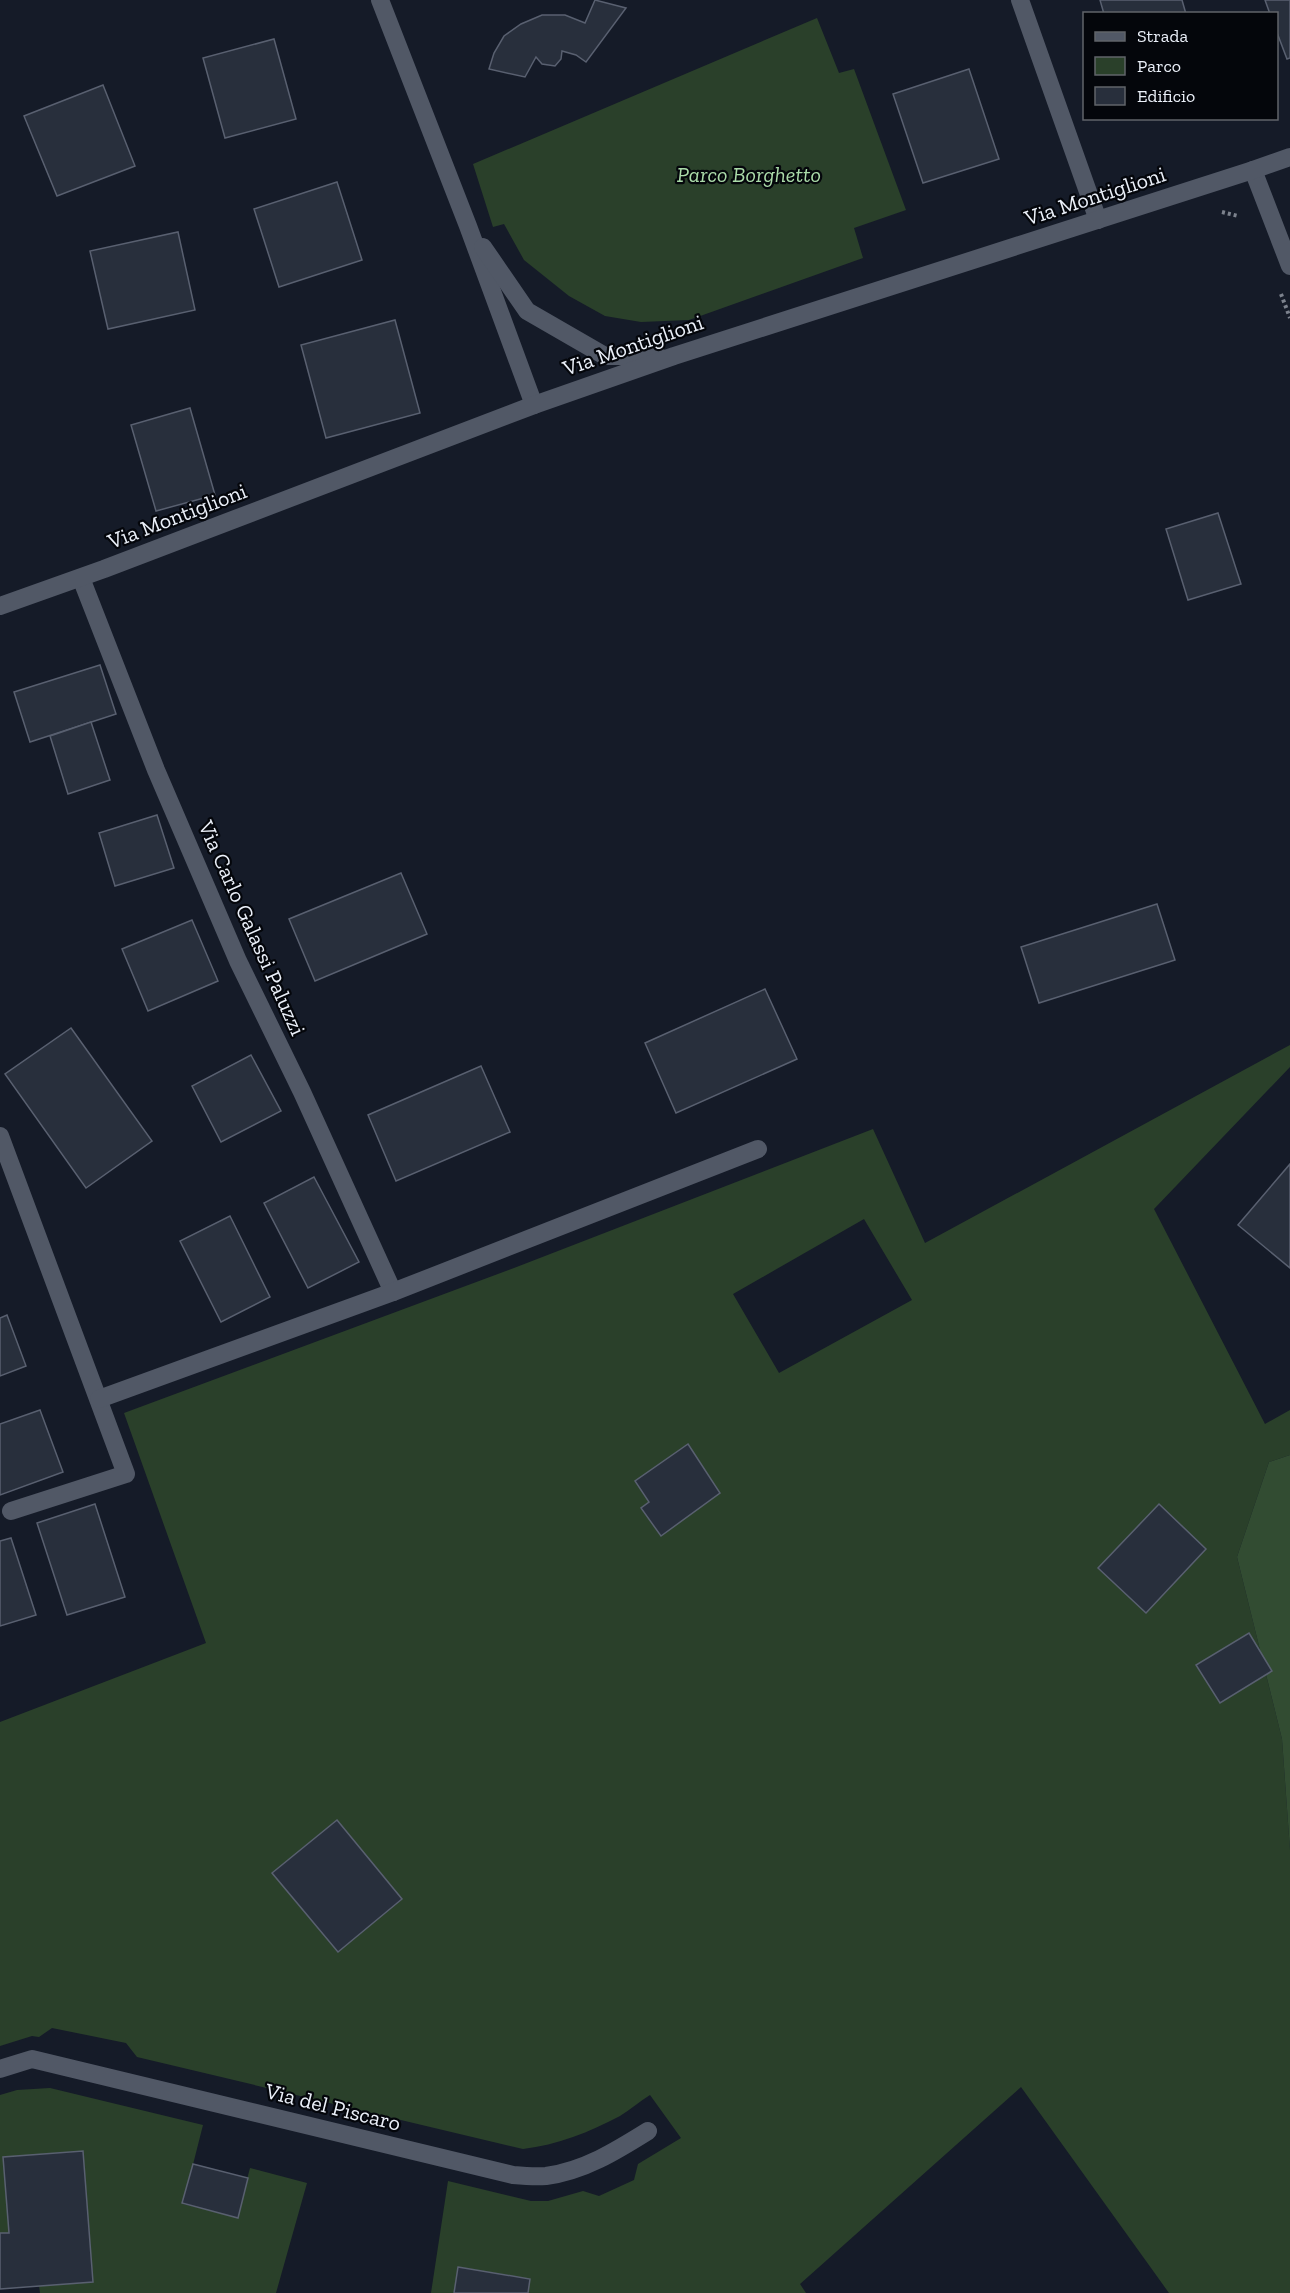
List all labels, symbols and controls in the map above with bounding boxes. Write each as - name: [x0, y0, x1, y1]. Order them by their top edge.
- legend: [1083, 12, 1278, 120]
- text: Strada: [1137, 25, 1188, 47]
- text: Parco: [1137, 55, 1181, 77]
- text: Edificio: [1137, 85, 1195, 107]
- street label: Via Montiglioni: [1020, 160, 1169, 232]
- park label: Parco Borghetto: [677, 161, 821, 188]
- street label: Via Montiglioni: [558, 308, 707, 382]
- street label: Via Montiglioni: [103, 477, 250, 555]
- street label: Via Carlo Galassi Paluzzi: [192, 815, 312, 1040]
- street label: Via del Piscaro: [262, 2077, 404, 2137]

